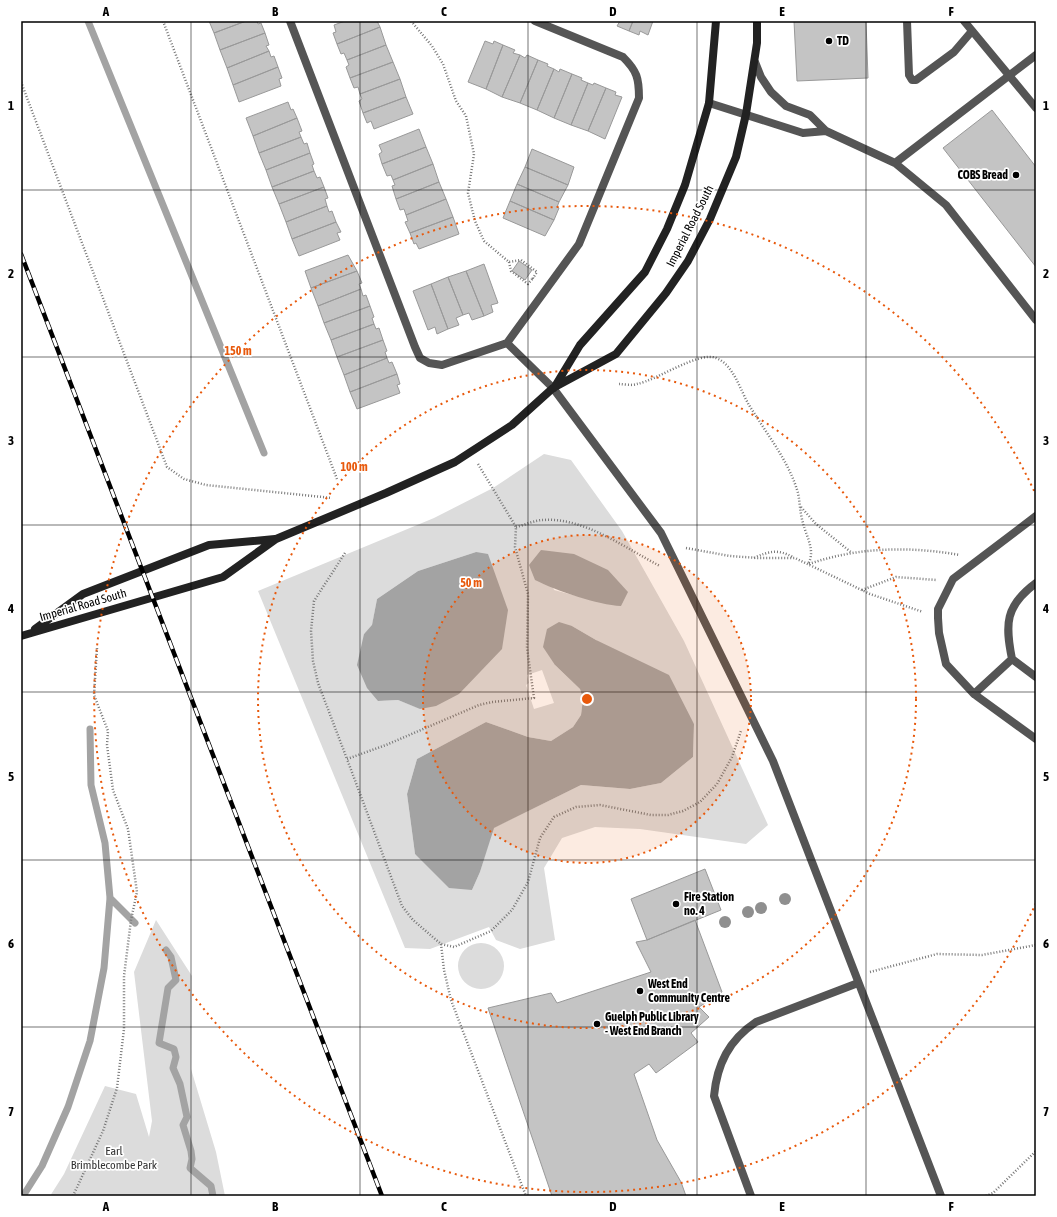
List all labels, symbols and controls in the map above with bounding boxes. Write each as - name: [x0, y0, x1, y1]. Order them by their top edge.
- text: A: [102, 4, 110, 19]
- text: B: [272, 4, 279, 19]
- text: C: [441, 4, 447, 19]
- text: D: [609, 4, 617, 19]
- text: E: [779, 4, 785, 19]
- text: F: [948, 4, 954, 19]
- place label: TD: [837, 34, 849, 48]
- marker: TD: [824, 36, 834, 46]
- text: 1: [8, 98, 14, 113]
- text: 1: [1043, 98, 1049, 113]
- place label: COBS Bread: [958, 168, 1008, 182]
- marker: COBS Bread: [1011, 170, 1021, 180]
- street label: Imperial Road South: [663, 183, 717, 269]
- text: 2: [8, 266, 14, 281]
- text: 2: [1043, 266, 1049, 281]
- text: 150 m: [224, 344, 252, 358]
- text: 3: [8, 433, 14, 448]
- text: 3: [1043, 433, 1049, 448]
- text: 100 m: [340, 460, 368, 474]
- text: 50 m: [460, 576, 482, 590]
- street label: Imperial Road South: [38, 586, 128, 624]
- text: 4: [7, 601, 14, 616]
- text: 4: [1042, 601, 1049, 616]
- centre of rings: [580, 692, 594, 706]
- text: 5: [8, 769, 14, 784]
- text: 5: [1043, 769, 1049, 784]
- place label: Fire Station no. 4: [684, 890, 734, 918]
- marker: Fire Station no. 4: [671, 899, 681, 909]
- text: 6: [8, 936, 14, 951]
- text: 6: [1043, 936, 1049, 951]
- place label: West End Community Centre: [647, 977, 730, 1005]
- marker: West End Community Centre: [635, 986, 645, 996]
- place label: Guelph Public Library - West End Branch: [605, 1010, 699, 1038]
- marker: Guelph Public Library - West End Branch: [592, 1019, 602, 1029]
- text: 7: [8, 1104, 14, 1119]
- text: 7: [1043, 1104, 1049, 1119]
- park label: Earl Brimblecombe Park: [71, 1144, 158, 1172]
- text: A: [102, 1199, 110, 1214]
- text: B: [272, 1199, 279, 1214]
- text: C: [441, 1199, 447, 1214]
- text: D: [609, 1199, 617, 1214]
- text: E: [779, 1199, 785, 1214]
- text: F: [948, 1199, 954, 1214]

